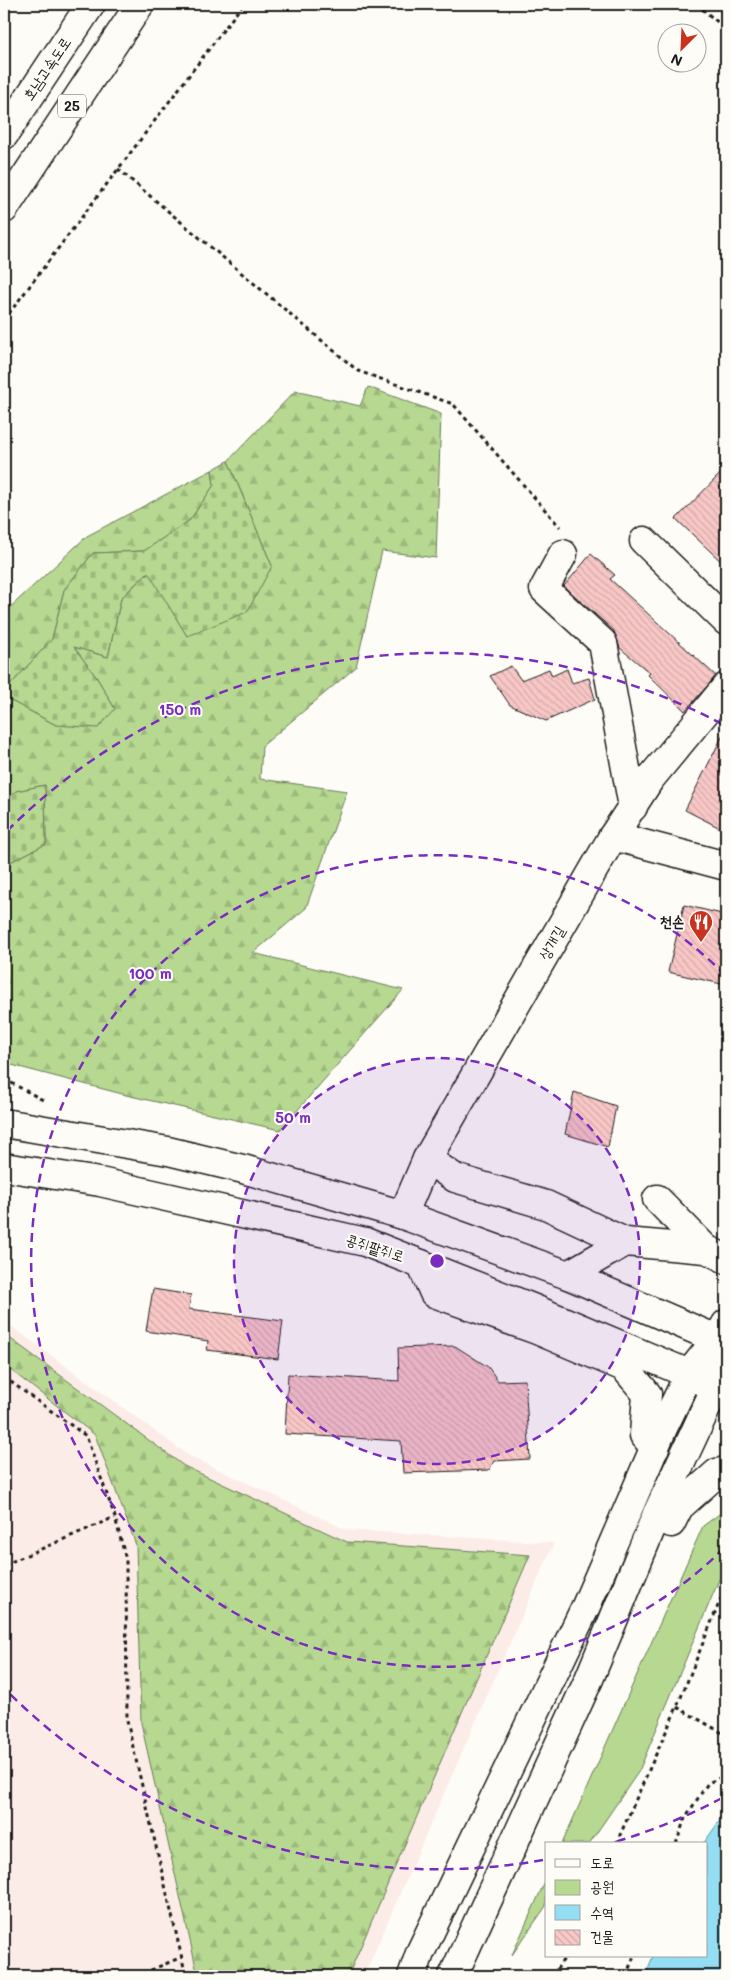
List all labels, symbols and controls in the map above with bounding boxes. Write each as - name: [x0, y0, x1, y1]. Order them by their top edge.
- north arrow: [658, 22, 708, 72]
- street label: 호남고속도로: [18, 33, 75, 104]
- text: N: [668, 49, 685, 71]
- road number: 25: [58, 94, 86, 118]
- text: 150 m: [159, 699, 201, 719]
- restaurant icon: 천손: [688, 909, 714, 943]
- place label: 천손: [660, 911, 684, 931]
- street label: 상개길: [533, 922, 569, 963]
- text: 100 m: [128, 963, 172, 983]
- text: 50 m: [275, 1107, 311, 1127]
- street label: 콩쥐팥쥐로: [344, 1228, 407, 1266]
- centre of rings: [428, 1252, 446, 1270]
- legend: [545, 1842, 708, 1958]
- text: 도로: [590, 1852, 614, 1872]
- text: 공원: [590, 1876, 614, 1896]
- text: 수역: [590, 1902, 614, 1922]
- text: 건물: [590, 1926, 614, 1946]

